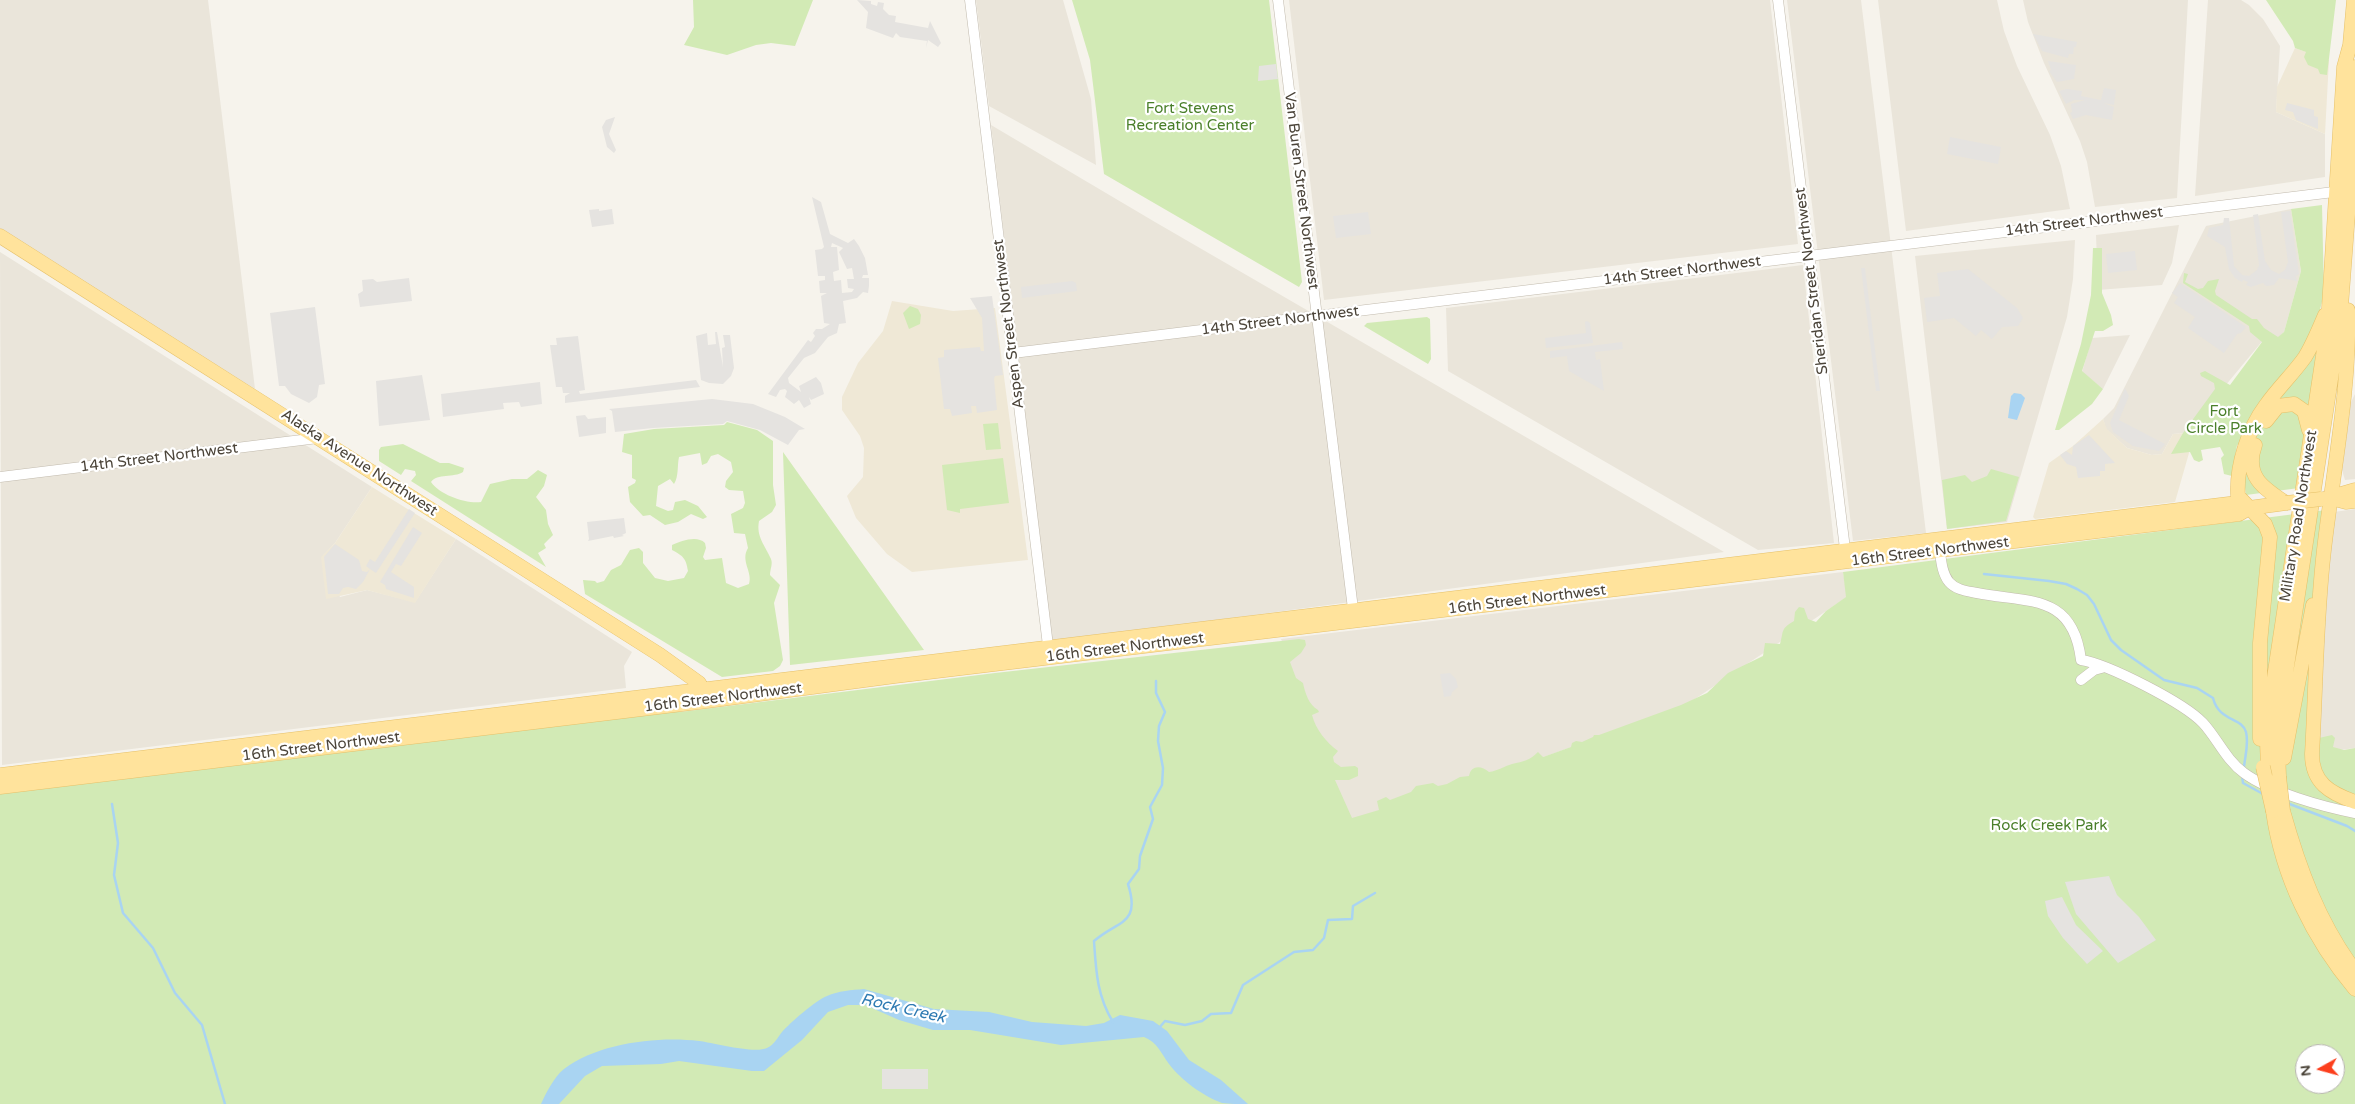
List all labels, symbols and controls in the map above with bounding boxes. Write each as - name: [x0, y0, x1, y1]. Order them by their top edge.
- street label: Van Buren Street Northwest: [1280, 91, 1322, 291]
- park label: Fort Stevens Recreation Center: [1126, 100, 1254, 135]
- street label: Sheridan Street Northwest: [1792, 186, 1832, 376]
- street label: 14th Street Northwest: [2004, 203, 2164, 241]
- street label: Aspen Street Northwest: [990, 238, 1028, 410]
- street label: 14th Street Northwest: [1602, 252, 1762, 290]
- street label: 14th Street Northwest: [1200, 302, 1360, 340]
- park label: Fort Circle Park: [2186, 403, 2262, 438]
- street label: Alaska Avenue Northwest: [277, 406, 441, 520]
- street label: Military Road Northwest: [2277, 429, 2321, 603]
- street label: 14th Street Northwest: [79, 439, 239, 477]
- street label: 16th Street Northwest: [1850, 533, 2010, 571]
- street label: 16th Street Northwest: [1447, 581, 1607, 619]
- street label: 16th Street Northwest: [1045, 629, 1205, 667]
- street label: 16th Street Northwest: [643, 679, 803, 717]
- street label: 16th Street Northwest: [241, 728, 401, 766]
- park label: Rock Creek Park: [1991, 817, 2107, 835]
- water label: Rock Creek: [859, 990, 947, 1028]
- north arrow: [2295, 1044, 2345, 1094]
- text: N: [2296, 1064, 2315, 1077]

